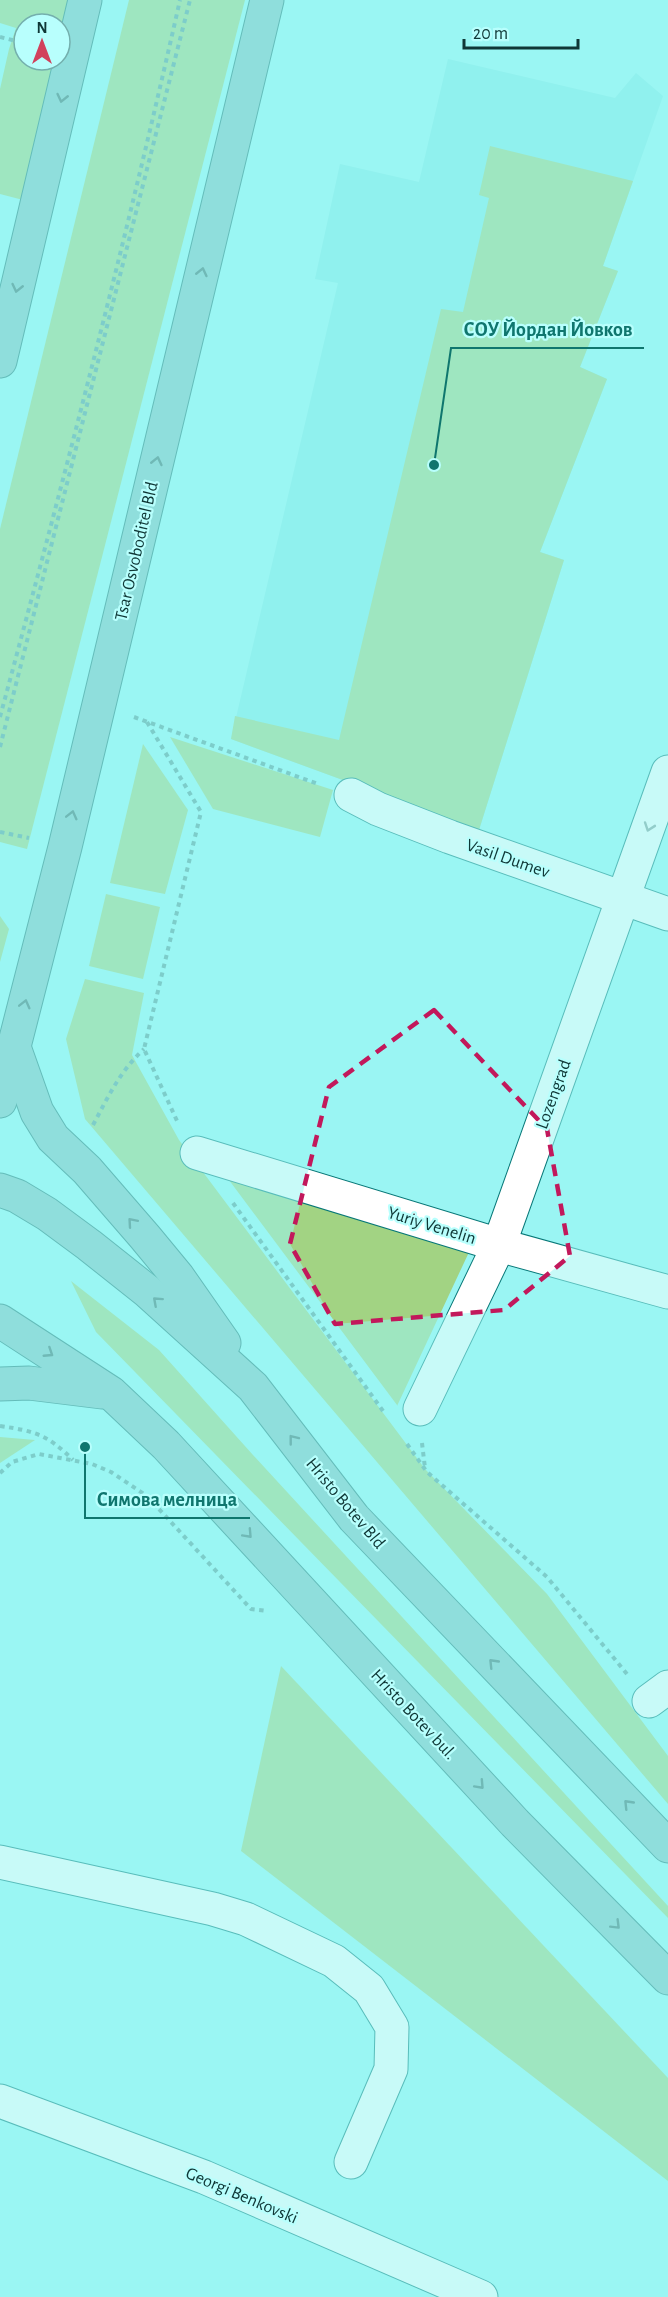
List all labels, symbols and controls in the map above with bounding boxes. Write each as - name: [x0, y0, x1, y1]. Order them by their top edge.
- north arrow: [12, 12, 72, 72]
- scale bar: [464, 12, 578, 50]
- text: N: [36, 20, 48, 36]
- text: 20 m: [473, 25, 508, 43]
- one-way arrow: [57, 93, 70, 103]
- one-way arrow: [195, 267, 208, 277]
- one-way arrow: [12, 282, 25, 292]
- callout: СОУ Йордан Йовков: [451, 310, 644, 348]
- text: СОУ Йордан Йовков: [463, 318, 633, 340]
- one-way arrow: [149, 457, 162, 467]
- street label: Tsar Osvoboditel Bld: [112, 480, 162, 622]
- one-way arrow: [65, 810, 78, 820]
- one-way arrow: [644, 821, 656, 832]
- street label: Vasil Dumev: [464, 836, 552, 882]
- one-way arrow: [17, 999, 30, 1009]
- street label: Lozengrad: [533, 1057, 575, 1132]
- street label: Yuriy Venelin: [385, 1204, 478, 1248]
- one-way arrow: [128, 1218, 139, 1229]
- one-way arrow: [153, 1297, 164, 1308]
- one-way arrow: [42, 1346, 53, 1357]
- one-way arrow: [290, 1435, 301, 1446]
- street label: Hristo Botev Bld: [302, 1455, 388, 1552]
- callout: Симова мелница: [85, 1480, 250, 1518]
- text: Симова мелница: [97, 1490, 238, 1510]
- one-way arrow: [241, 1527, 252, 1538]
- one-way arrow: [489, 1659, 500, 1669]
- street label: Hristo Botev bul.: [367, 1666, 459, 1763]
- one-way arrow: [473, 1779, 484, 1789]
- one-way arrow: [624, 1800, 635, 1811]
- one-way arrow: [609, 1919, 620, 1929]
- street label: Georgi Benkovski: [183, 2164, 300, 2228]

